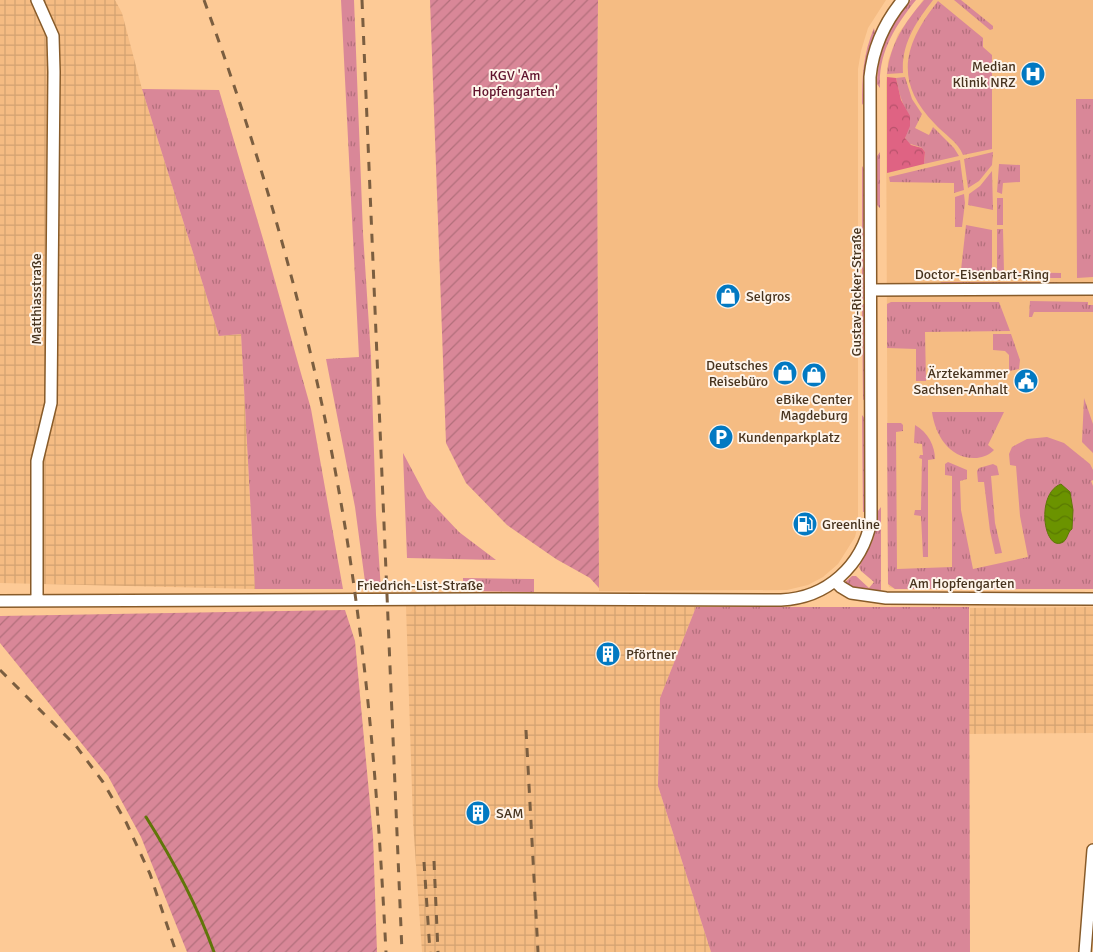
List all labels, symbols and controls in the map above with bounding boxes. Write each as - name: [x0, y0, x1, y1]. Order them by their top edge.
- place label: Median Klinik NRZ: [952, 58, 1016, 91]
- hospital icon: Median Klinik NRZ: [1020, 61, 1046, 87]
- park label: KGV 'Am Hopfengarten': [472, 67, 558, 100]
- street label: Gustav-Ricker-Straße: [848, 227, 865, 357]
- street label: Matthiasstraße: [28, 253, 45, 345]
- street label: Doctor-Eisenbart-Ring: [915, 266, 1049, 283]
- shop icon: Selgros: [715, 283, 741, 309]
- place label: Selgros: [746, 288, 791, 305]
- place label: Deutsches Reisebüro: [706, 357, 768, 390]
- shop icon: Deutsches Reisebüro: [772, 360, 798, 386]
- shop icon: eBike Center Magdeburg: [801, 362, 827, 388]
- place label: Ärztekammer Sachsen-Anhalt: [914, 365, 1009, 398]
- public building icon: Ärztekammer Sachsen-Anhalt: [1013, 368, 1039, 394]
- place label: eBike Center Magdeburg: [776, 391, 853, 424]
- parking icon: Kundenparkplatz: [708, 424, 734, 450]
- place label: Kundenparkplatz: [738, 429, 840, 446]
- fuel station icon: Greenline: [792, 511, 818, 537]
- place label: Greenline: [822, 516, 880, 533]
- street label: Am Hopfengarten: [909, 575, 1015, 592]
- street label: Friedrich-List-Straße: [357, 577, 483, 594]
- building icon: Pförtner: [595, 641, 621, 667]
- place label: Pförtner: [626, 646, 677, 663]
- building icon: SAM: [465, 800, 491, 826]
- place label: SAM: [496, 805, 524, 822]

